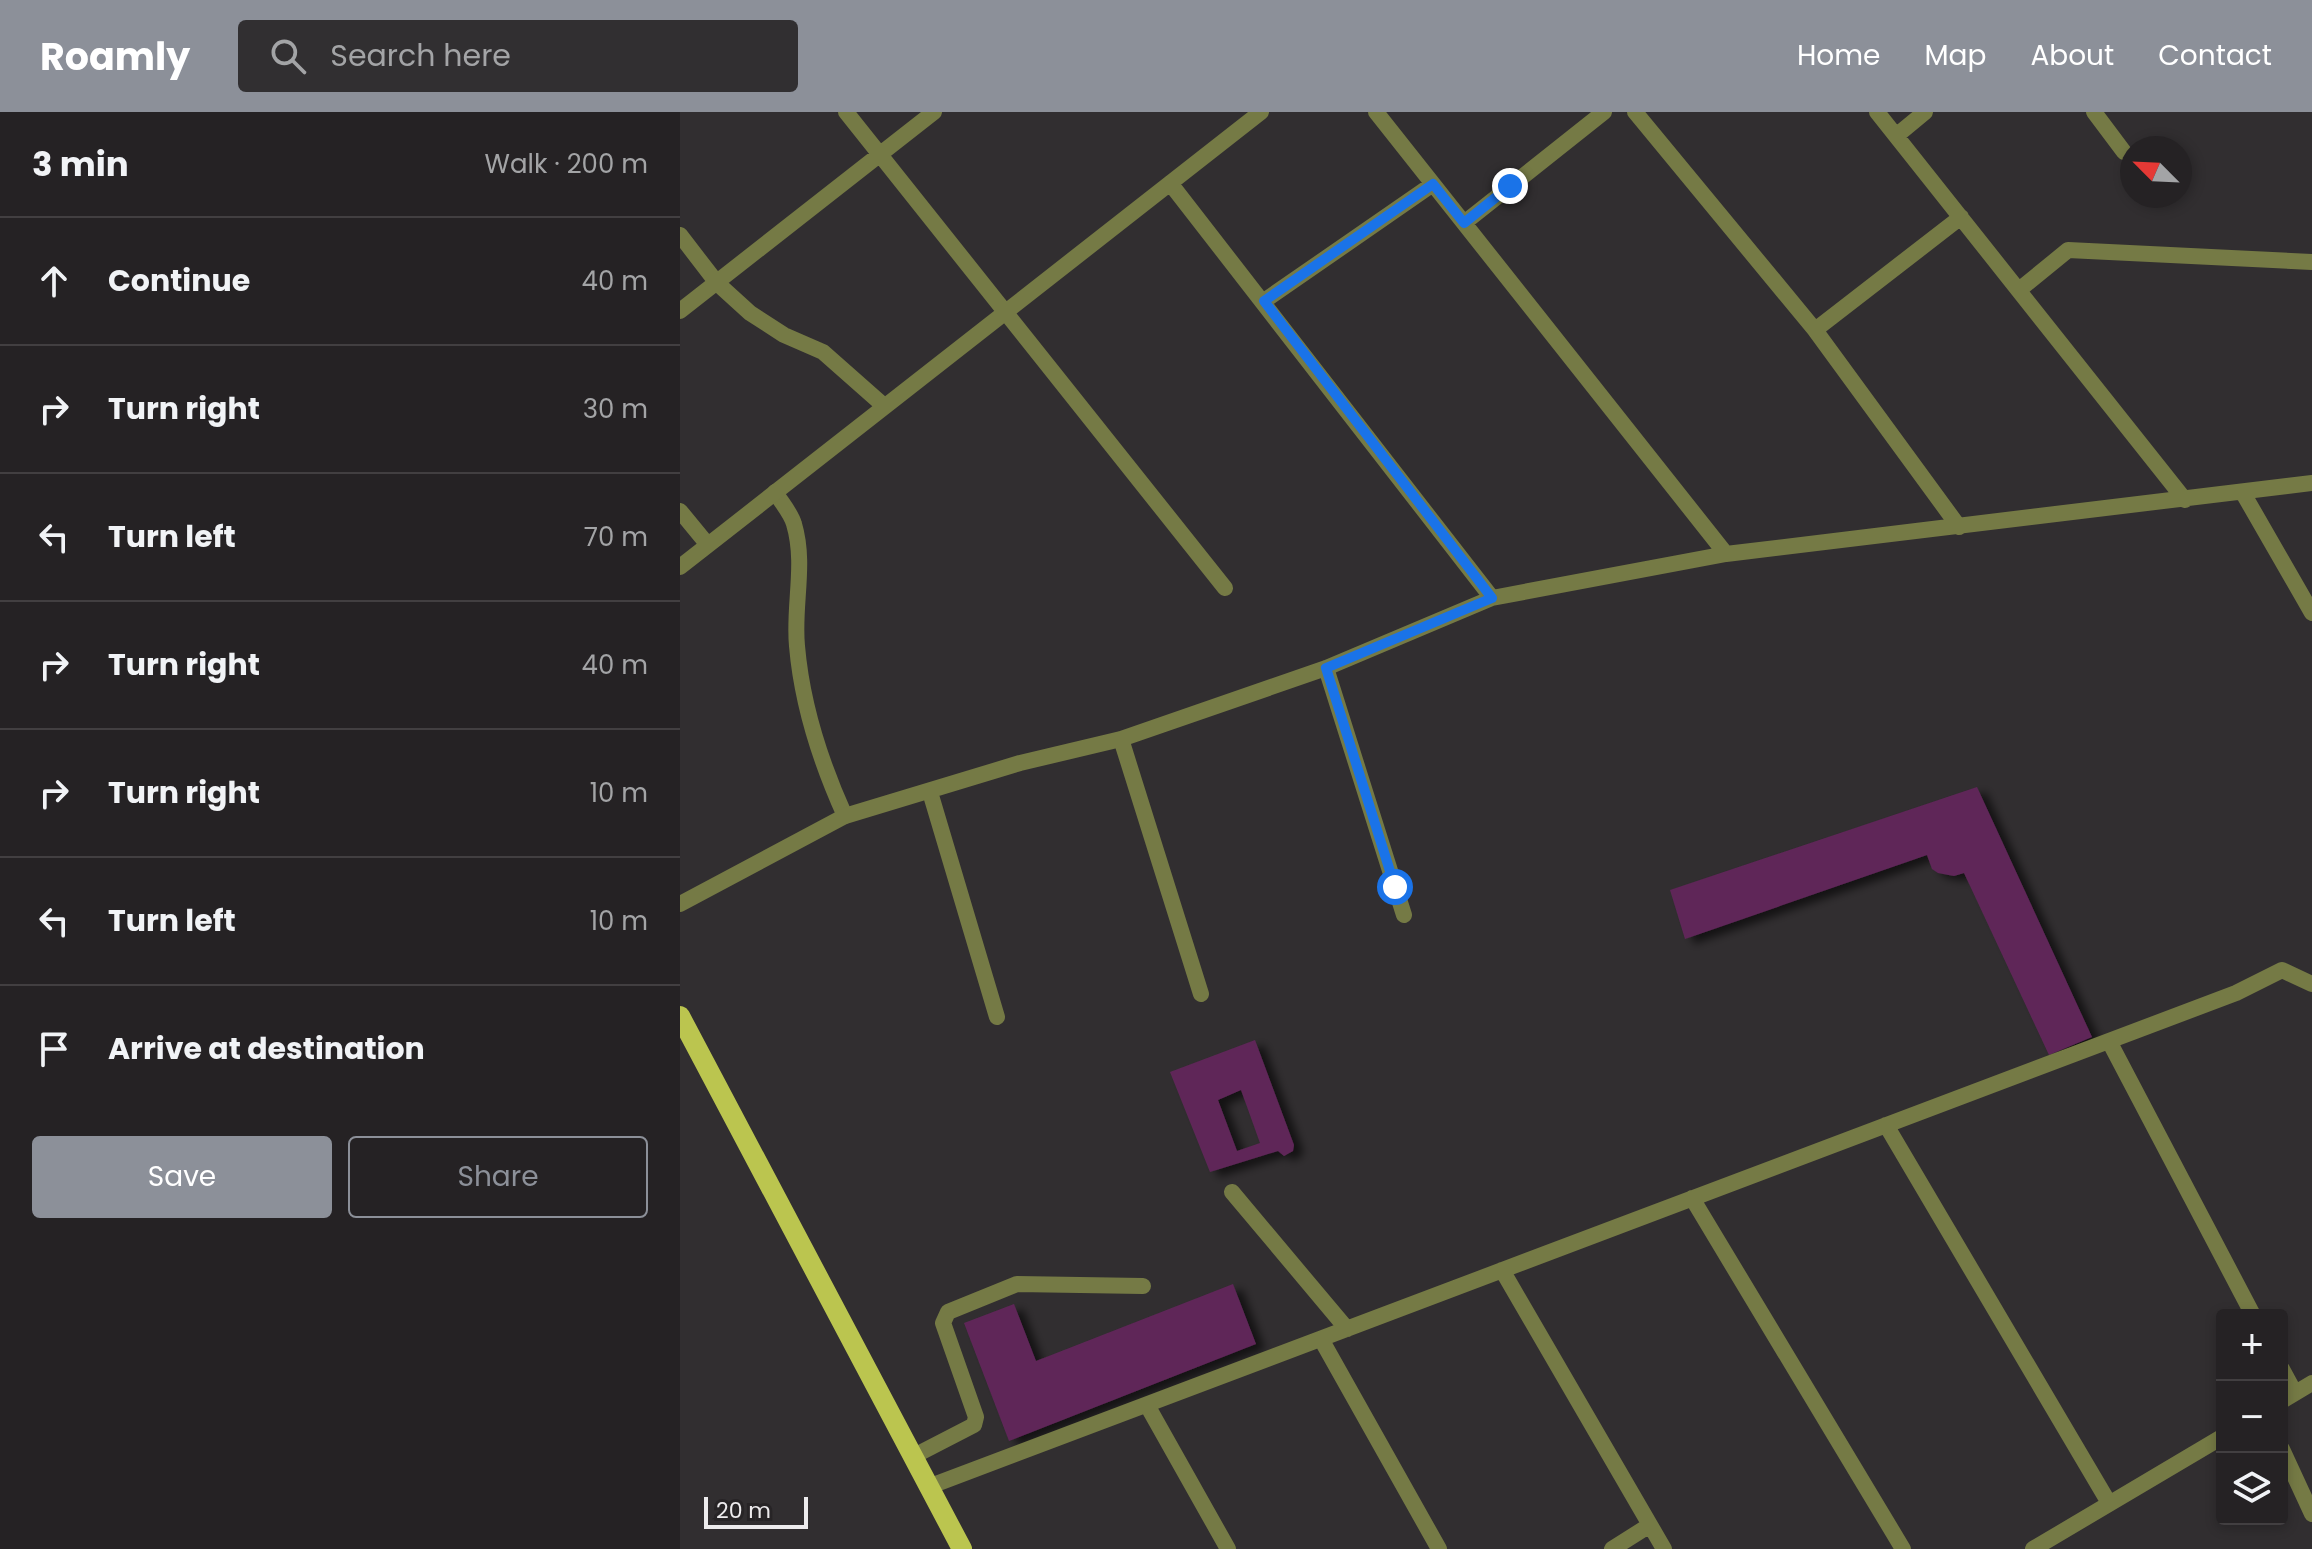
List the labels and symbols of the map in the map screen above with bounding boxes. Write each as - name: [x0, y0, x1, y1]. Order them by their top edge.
- north arrow: [2120, 136, 2192, 208]
- route end: [1492, 168, 1528, 204]
- route start: [1377, 869, 1413, 905]
- scale bar: [704, 1493, 808, 1529]

